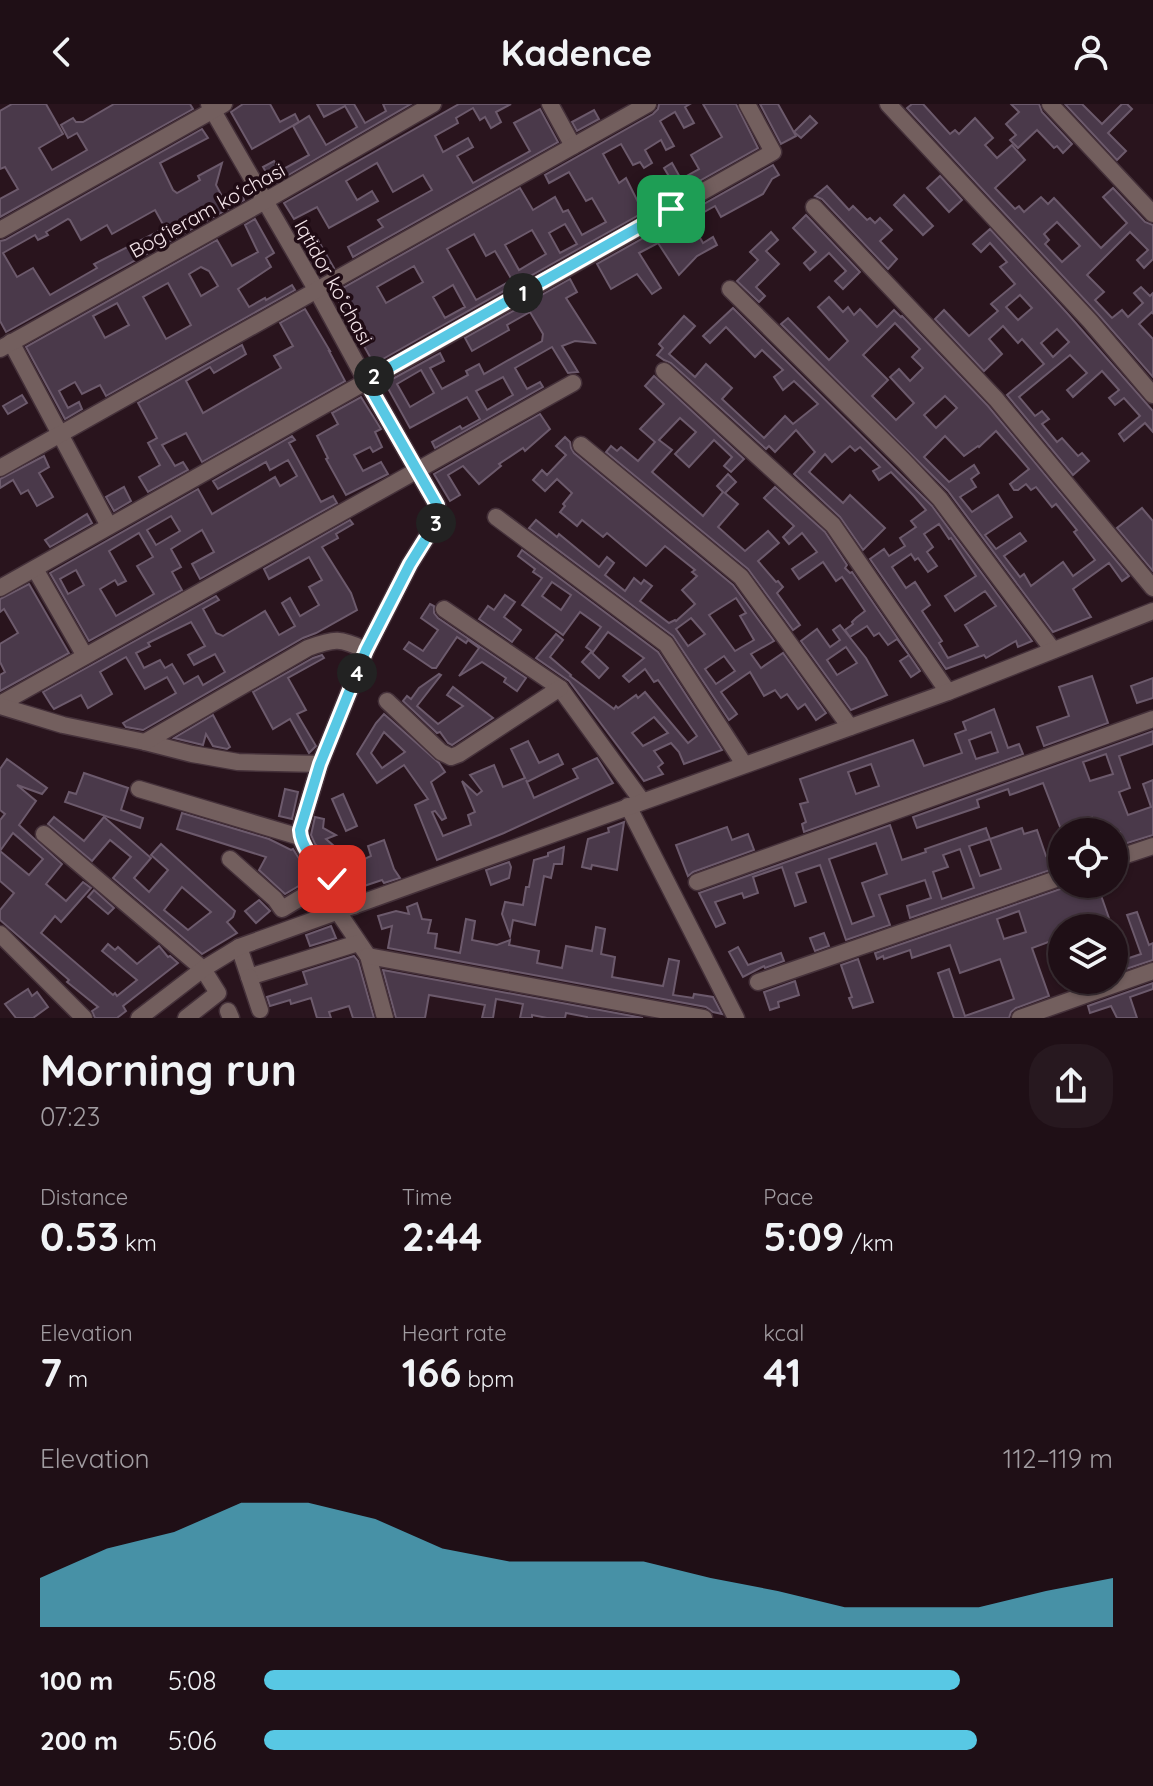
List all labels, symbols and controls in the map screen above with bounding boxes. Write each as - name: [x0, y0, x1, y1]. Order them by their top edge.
- icon: back: [40, 30, 84, 74]
- text: Kadence: [501, 30, 652, 75]
- icon: person: [1069, 30, 1113, 74]
- street label: Bogʻieram koʻchasi: [125, 157, 289, 263]
- pin: [637, 175, 705, 243]
- icon: arrive: [649, 187, 693, 231]
- street label: Iqtidor koʻchasi: [289, 215, 379, 349]
- pin: 1: [503, 273, 543, 313]
- text: 1: [519, 279, 527, 307]
- pin: 2: [354, 356, 394, 396]
- text: 2: [368, 362, 380, 390]
- pin: 3: [416, 503, 456, 543]
- text: 3: [430, 509, 442, 537]
- pin: 4: [337, 653, 377, 693]
- text: 4: [351, 659, 363, 687]
- map controls: [1048, 818, 1128, 994]
- button: locate: [1048, 818, 1128, 898]
- pin: [298, 845, 366, 913]
- icon: check: [310, 857, 354, 901]
- button: layers: [1048, 914, 1128, 994]
- text: Morning run: [40, 1042, 297, 1097]
- button: share: [1029, 1044, 1113, 1128]
- text: 07:23: [40, 1100, 100, 1133]
- text: Distance: [40, 1183, 128, 1211]
- text: Time: [402, 1183, 452, 1211]
- text: Pace: [763, 1183, 814, 1211]
- text: 0.53: [40, 1211, 119, 1261]
- text: 2:44: [402, 1211, 482, 1261]
- text: 5:09: [763, 1211, 845, 1261]
- text: km: [119, 1229, 157, 1257]
- text: /km: [845, 1229, 894, 1257]
- text: Elevation: [40, 1319, 133, 1347]
- text: Heart rate: [402, 1319, 507, 1347]
- text: kcal: [763, 1319, 804, 1347]
- text: 7: [40, 1347, 62, 1397]
- text: 166: [402, 1347, 461, 1397]
- text: 41: [763, 1347, 801, 1397]
- text: m: [62, 1365, 88, 1393]
- text: bpm: [461, 1365, 514, 1393]
- text: Elevation: [40, 1442, 150, 1475]
- text: 112–119 m: [1003, 1442, 1113, 1475]
- text: 100 m: [40, 1664, 113, 1697]
- text: 5:08: [168, 1664, 217, 1697]
- text: 200 m: [40, 1724, 118, 1757]
- text: 5:06: [168, 1724, 217, 1757]

